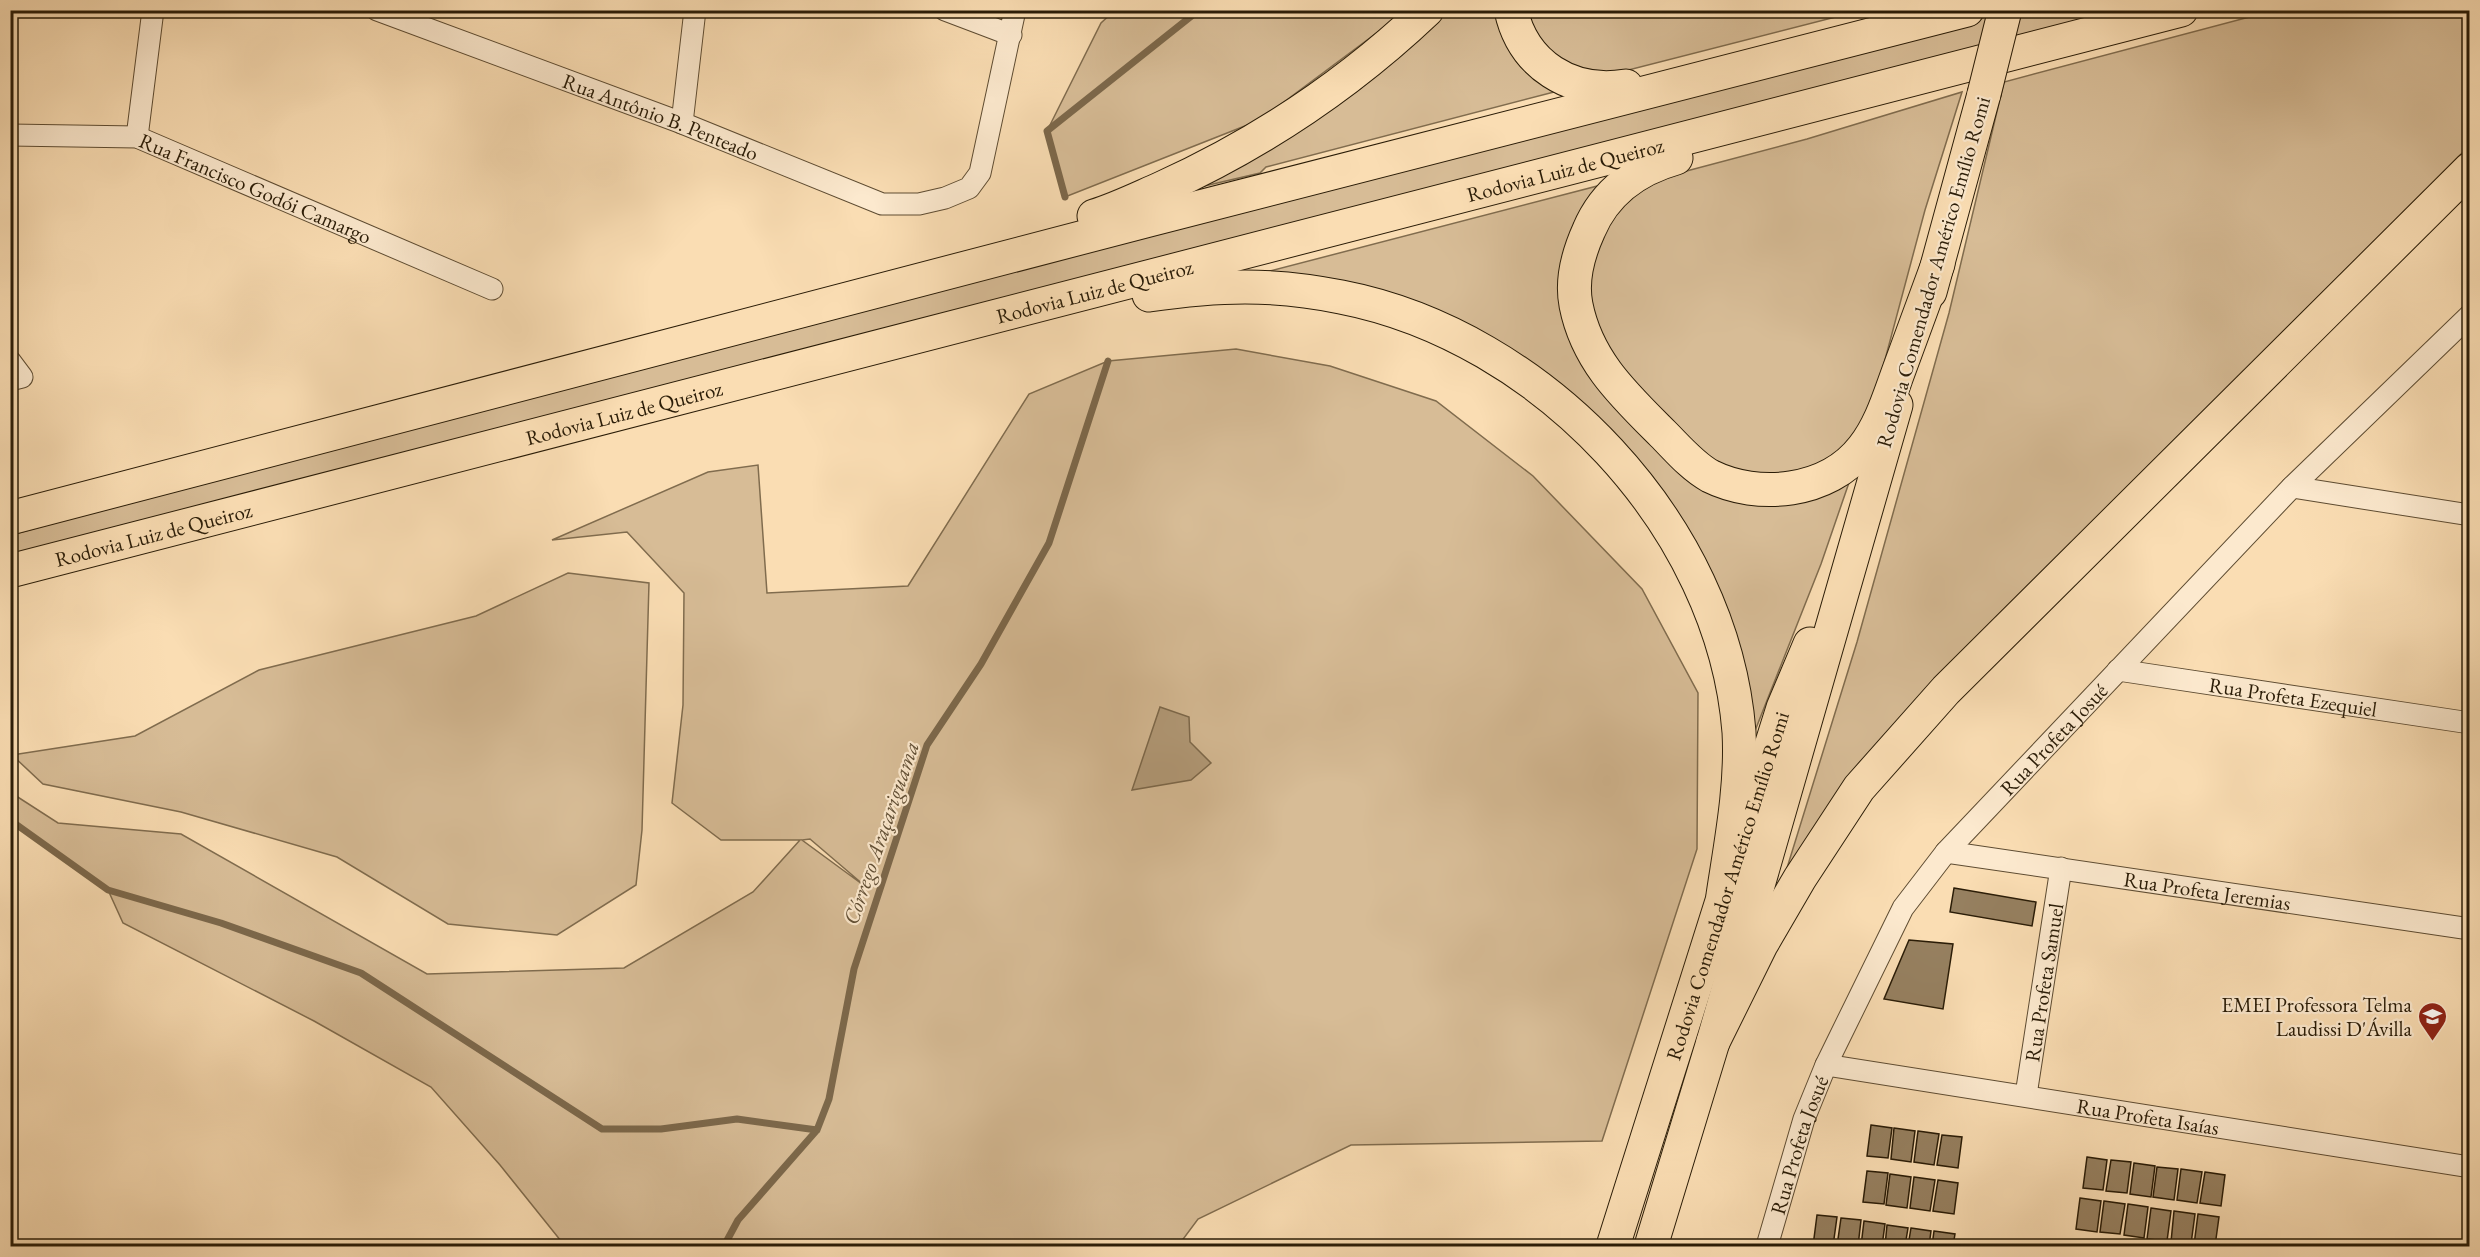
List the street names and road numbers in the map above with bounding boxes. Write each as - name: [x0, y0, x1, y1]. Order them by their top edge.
- street label: Rua Antônio B. Penteado: [559, 67, 763, 166]
- street label: Rodovia Comendador Américo Emílio Romi: [1870, 93, 1996, 451]
- street label: Rua Francisco Godói Camargo: [135, 126, 376, 249]
- street label: Rodovia Luiz de Queiroz: [1464, 131, 1666, 208]
- street label: Rodovia Luiz de Queiroz: [993, 252, 1196, 329]
- street label: Rodovia Luiz de Queiroz: [523, 374, 725, 451]
- street label: Rodovia Luiz de Queiroz: [52, 496, 255, 572]
- street label: Rua Profeta Ezequiel: [2207, 670, 2379, 722]
- street label: Rua Profeta Josué: [1994, 677, 2113, 801]
- street label: Rodovia Comendador Américo Emílio Romi: [1659, 708, 1795, 1063]
- street label: Rua Profeta Jeremias: [2122, 865, 2293, 916]
- street label: Rua Profeta Samuel: [2018, 901, 2069, 1063]
- street label: Rua Profeta Josué: [1763, 1071, 1834, 1218]
- street label: Rua Profeta Isaías: [2075, 1091, 2221, 1141]

